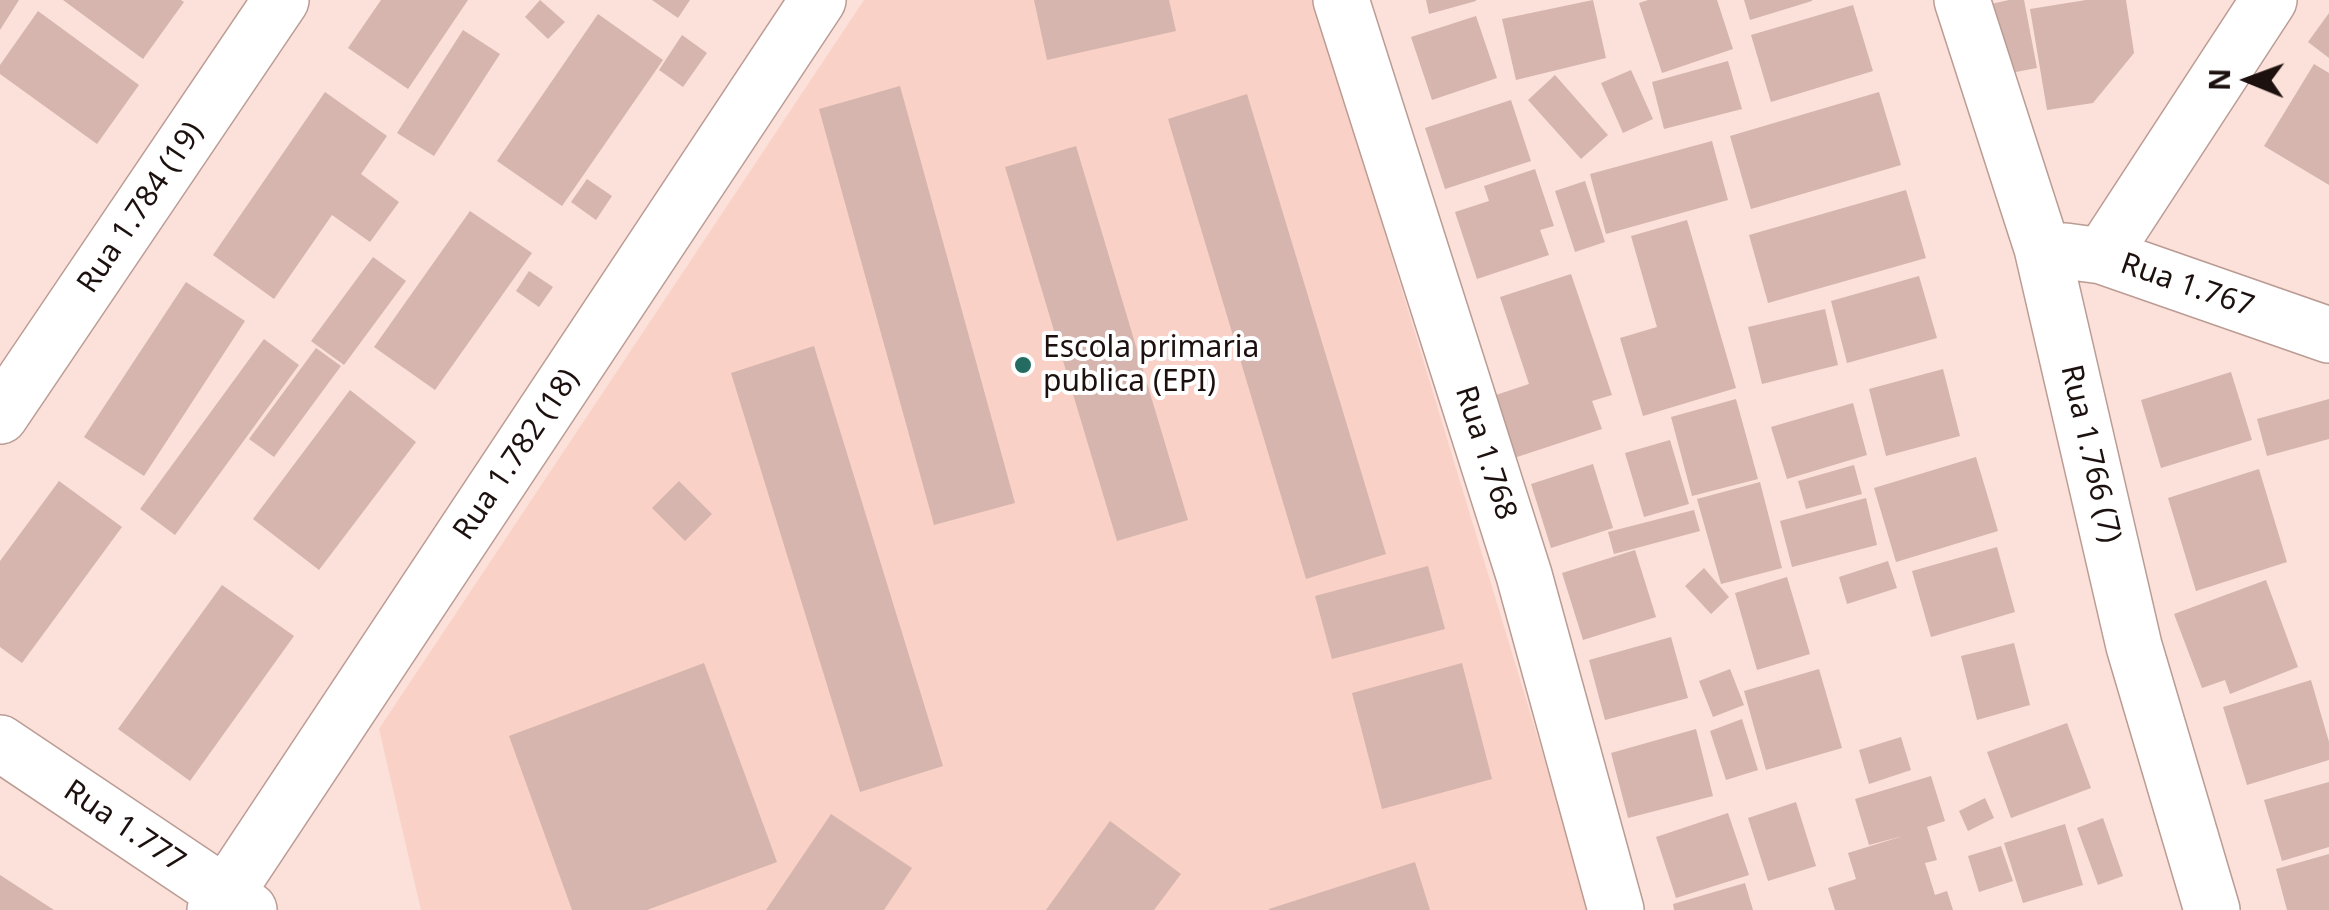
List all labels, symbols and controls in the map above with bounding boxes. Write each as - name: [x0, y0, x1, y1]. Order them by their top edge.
- north arrow: [2199, 30, 2299, 130]
- text: N: [2200, 68, 2238, 91]
- street label: Rua 1.784 (19): [71, 116, 211, 300]
- street label: Rua 1.767: [2116, 246, 2258, 326]
- place label: Escola primaria publica (EPI): [1043, 330, 1259, 400]
- marker: Escola primaria publica (EPI): [1012, 354, 1034, 376]
- street label: Rua 1.766 (7): [2052, 362, 2128, 546]
- street label: Rua 1.782 (18): [447, 363, 587, 547]
- street label: Rua 1.768: [1446, 382, 1524, 524]
- street label: Rua 1.777: [57, 773, 191, 881]

